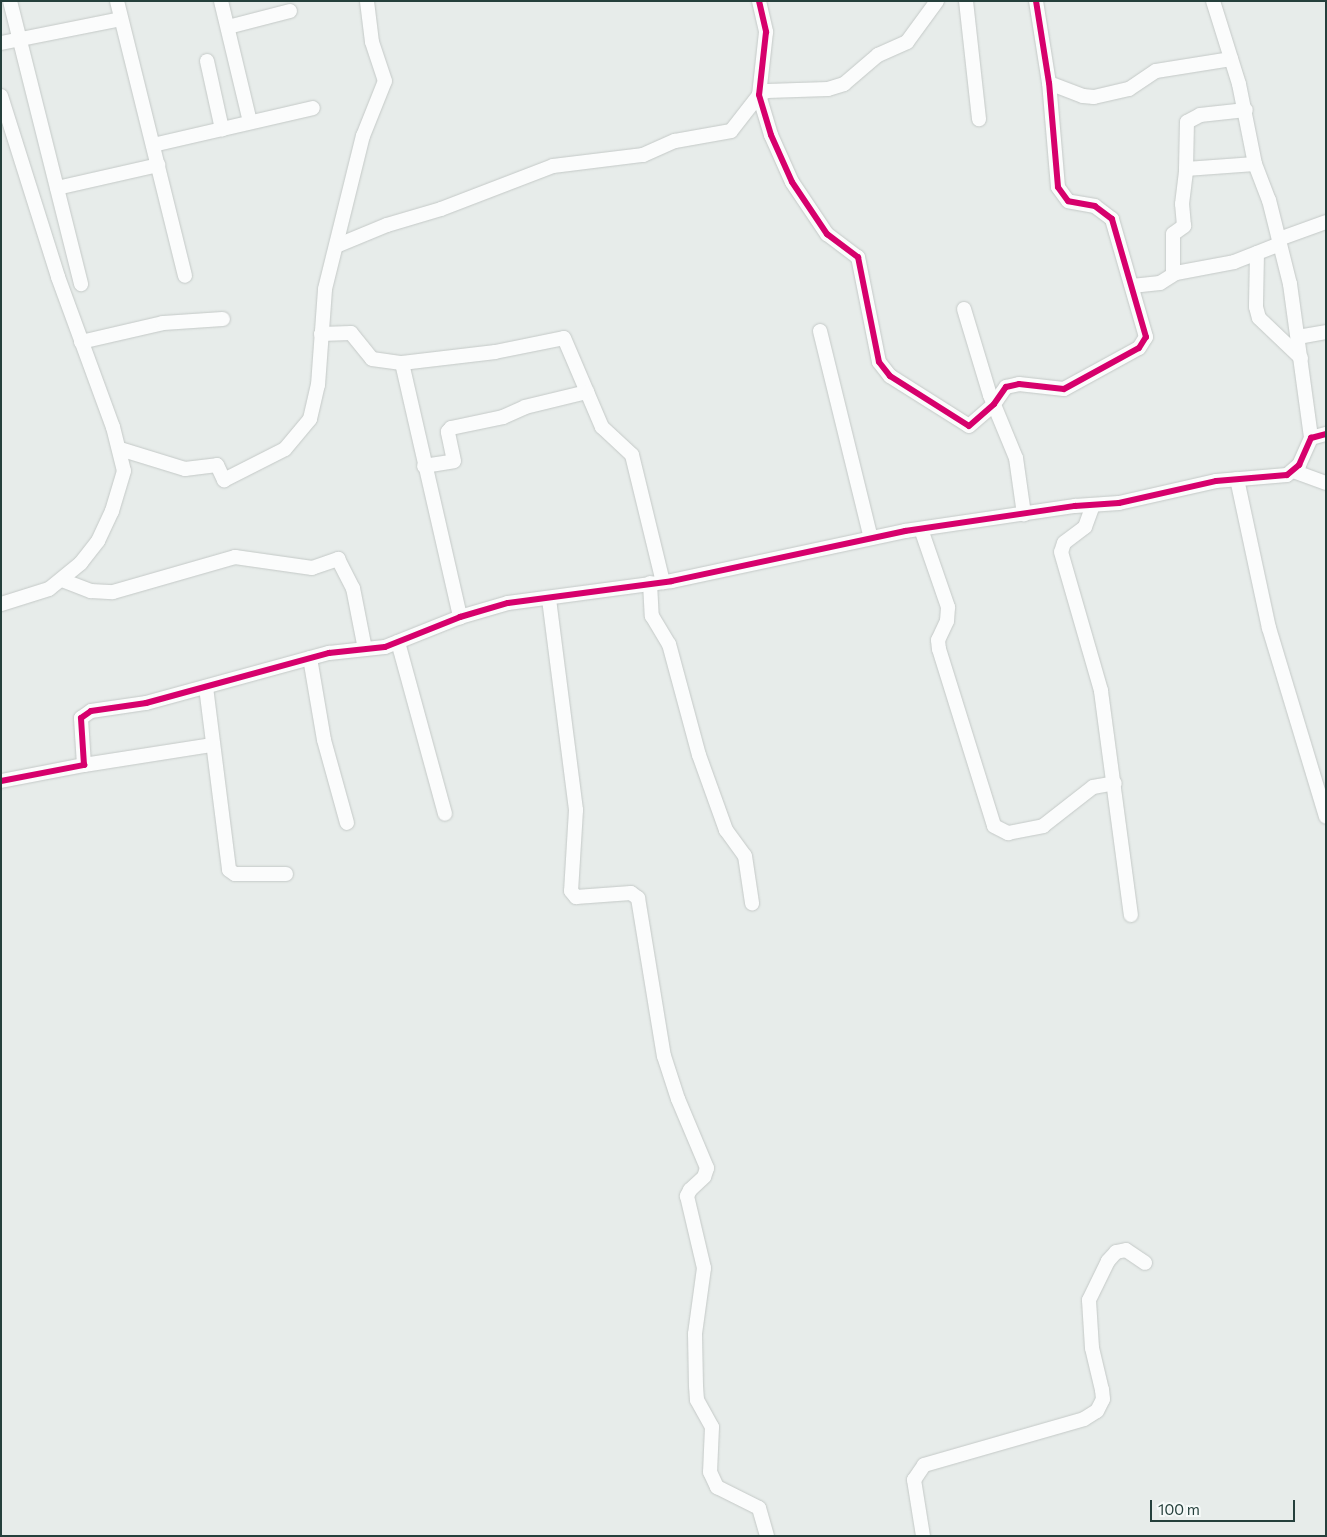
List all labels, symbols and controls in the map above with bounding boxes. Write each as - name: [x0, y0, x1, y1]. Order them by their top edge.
- scale bar: [1152, 1490, 1297, 1522]
- text: 100 m: [1158, 1500, 1200, 1518]

